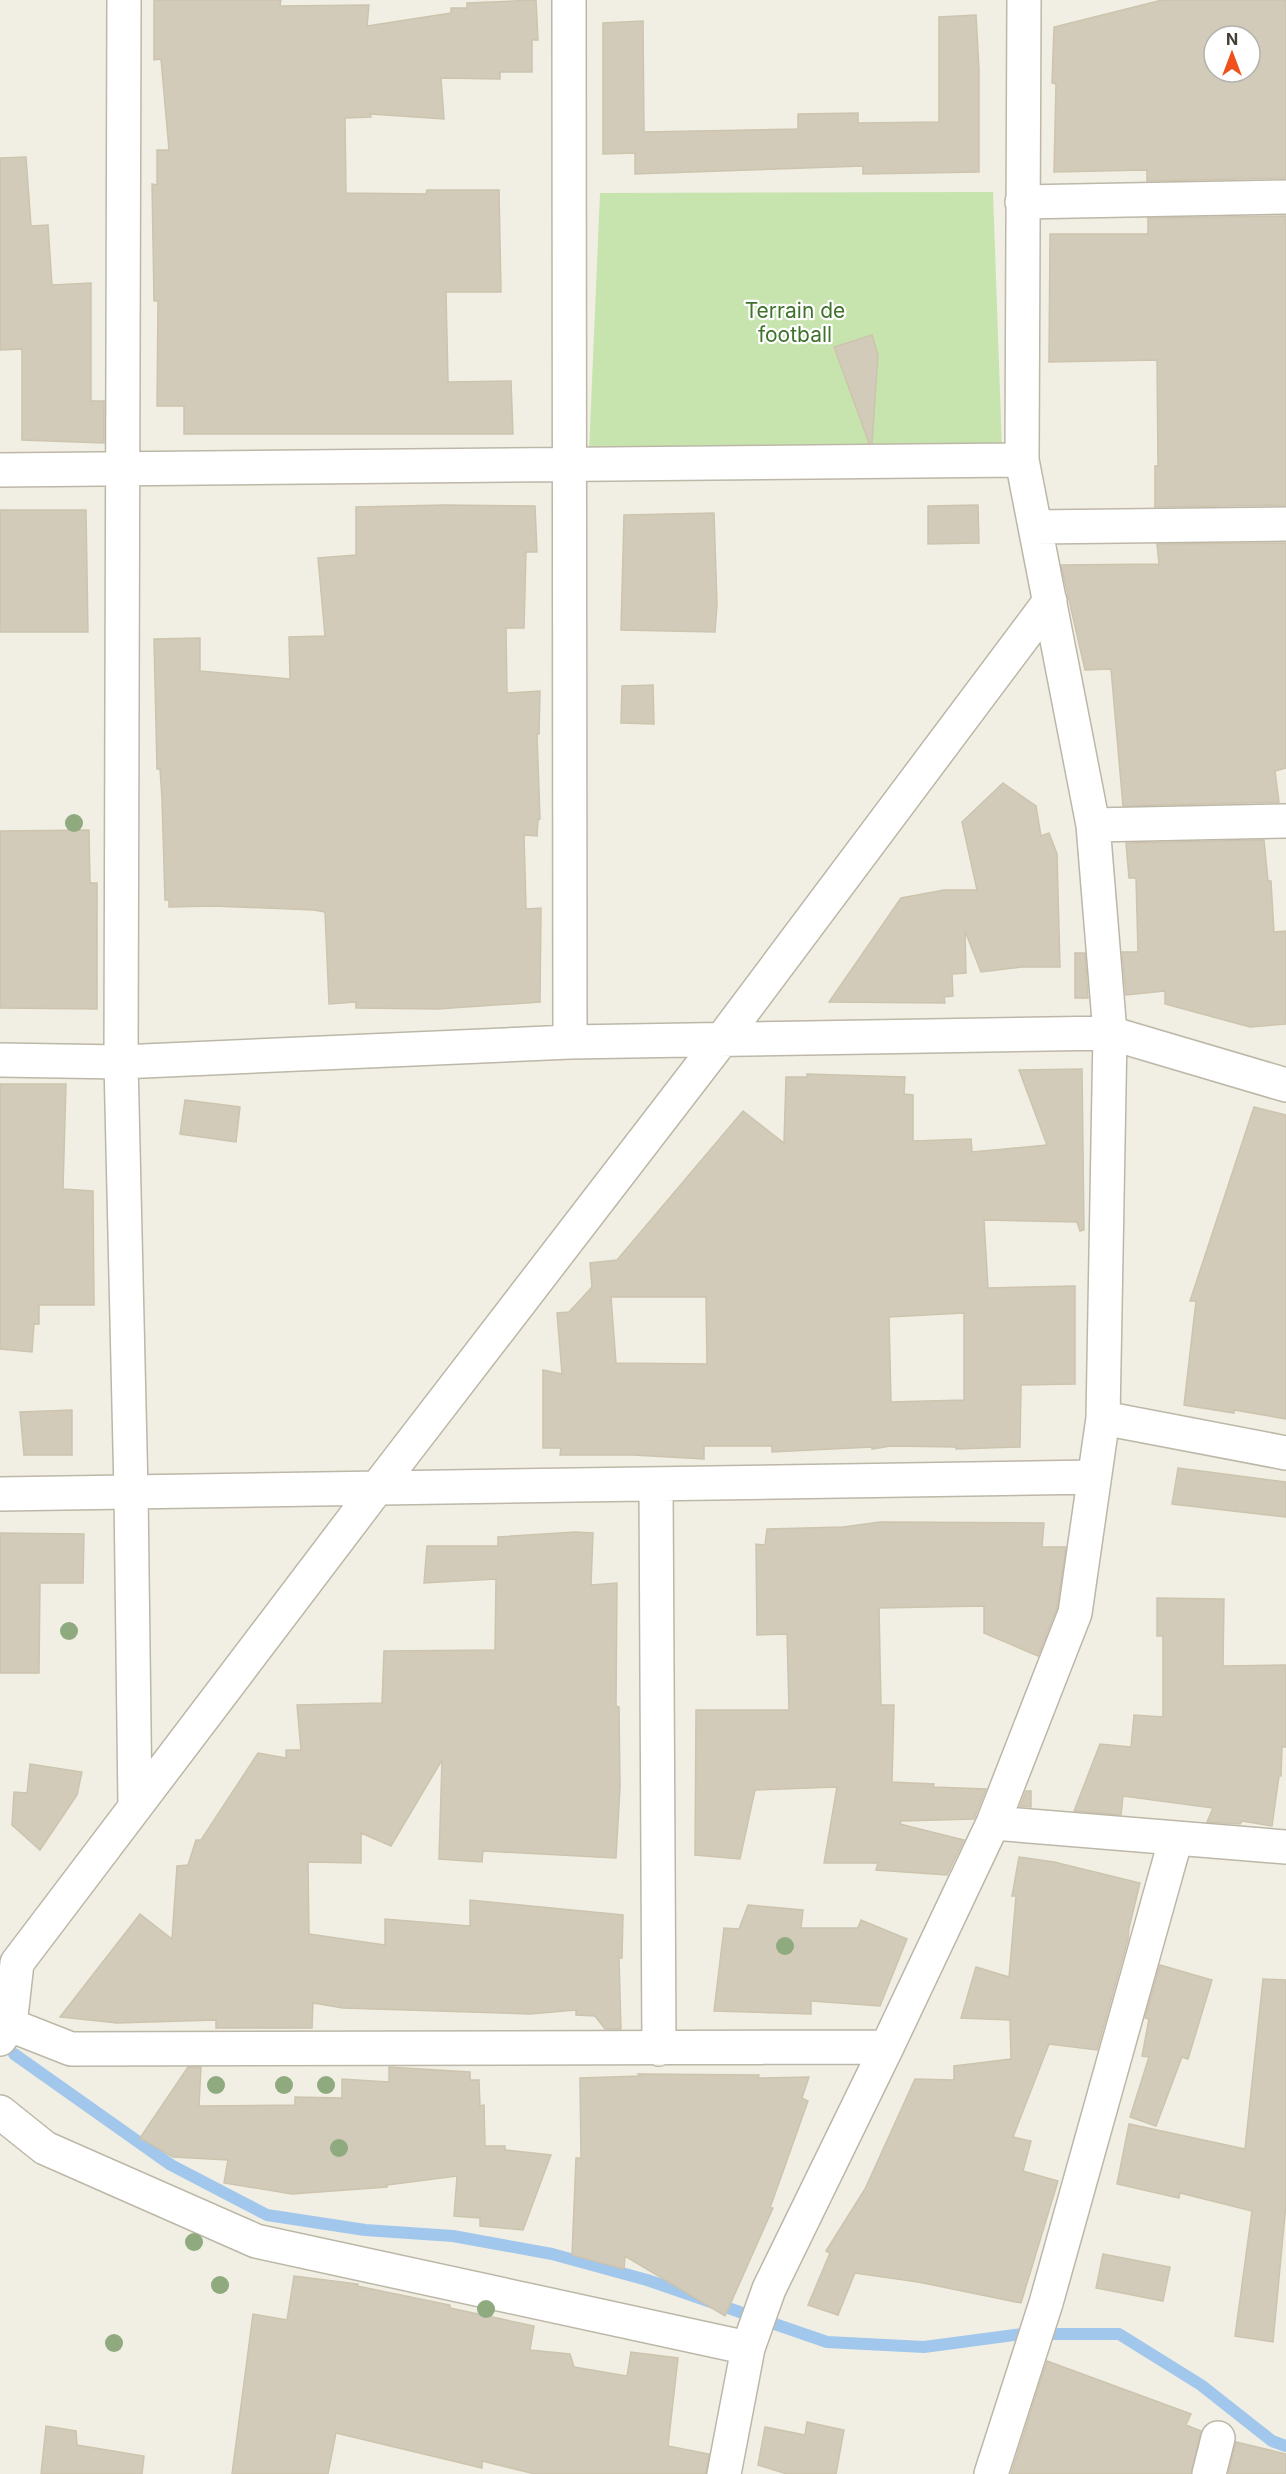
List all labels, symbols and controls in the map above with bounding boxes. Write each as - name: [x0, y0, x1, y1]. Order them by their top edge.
- north arrow: [1202, 24, 1262, 84]
- text: N: [1226, 29, 1238, 49]
- park label: Terrain de football: [745, 298, 845, 347]

